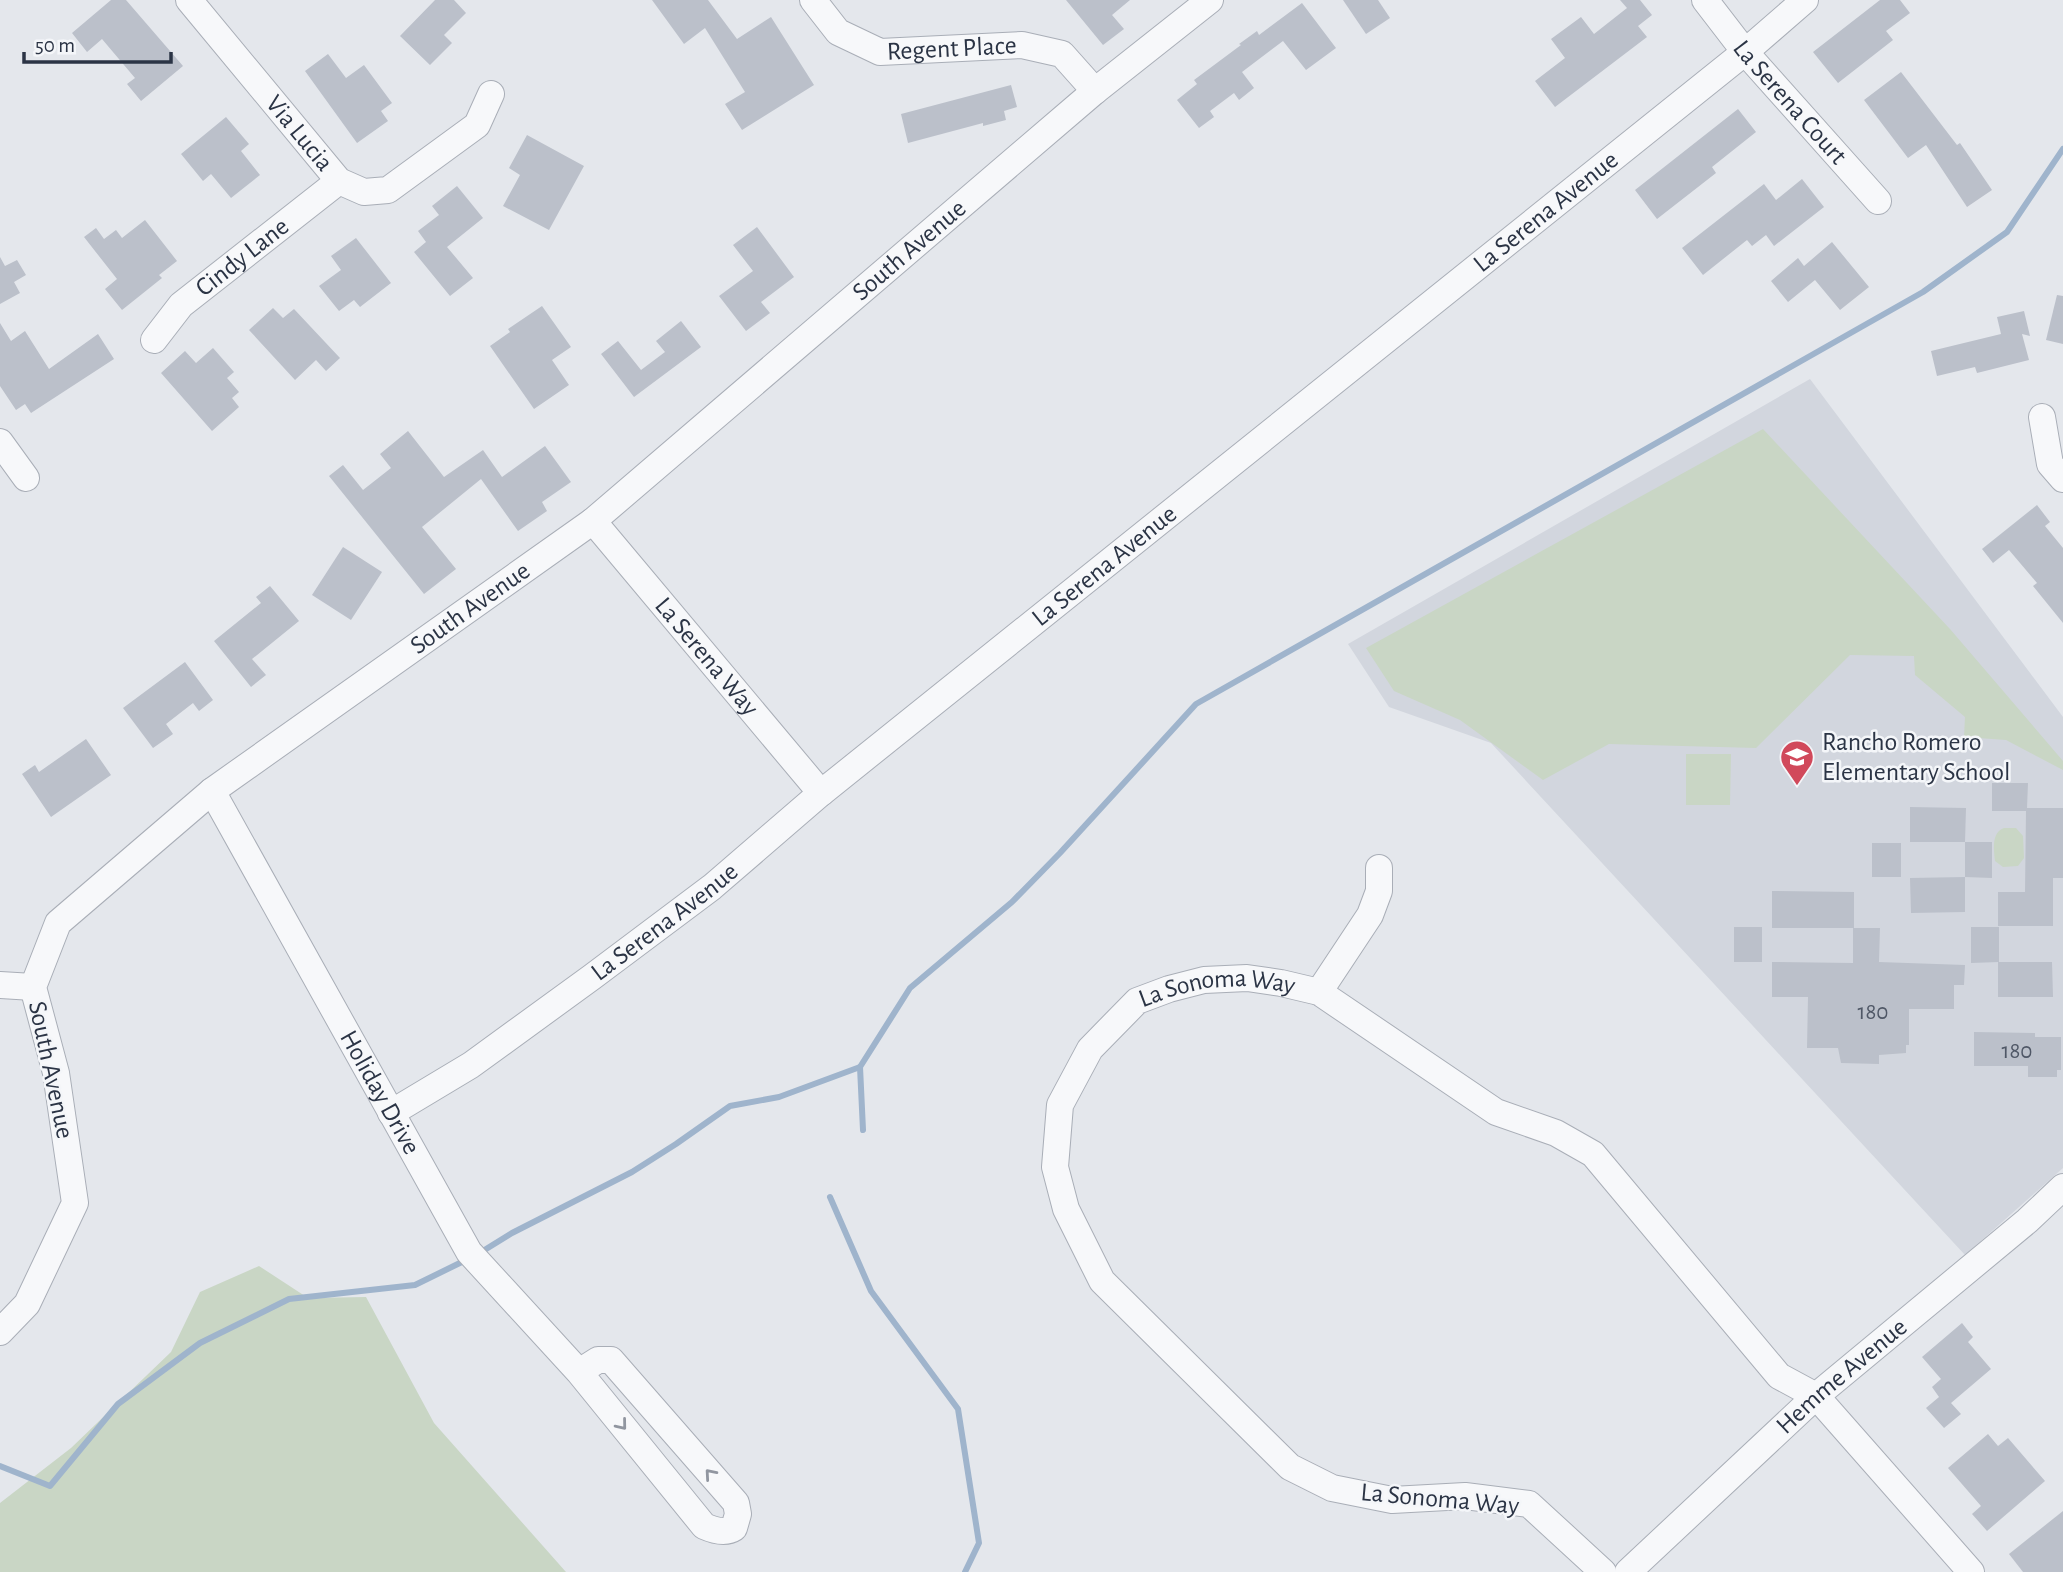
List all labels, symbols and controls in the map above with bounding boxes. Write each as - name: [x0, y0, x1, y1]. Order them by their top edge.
- scale bar: [24, 21, 172, 65]
- street label: Regent Place: [886, 32, 1017, 65]
- text: 50 m: [35, 35, 75, 56]
- street label: La Serena Court: [1728, 35, 1852, 169]
- street label: Via Lucia: [261, 90, 338, 176]
- street label: La Serena Avenue: [1469, 146, 1623, 277]
- street label: South Avenue: [848, 195, 971, 305]
- street label: Cindy Lane: [191, 213, 294, 301]
- street label: La Serena Avenue: [1027, 500, 1181, 631]
- street label: South Avenue: [406, 557, 535, 659]
- street label: La Serena Way: [650, 592, 763, 721]
- place label: Rancho Romero Elementary School: [1822, 729, 2011, 785]
- school or university icon: Rancho Romero Elementary School: [1778, 738, 1816, 787]
- street label: La Serena Avenue: [586, 858, 743, 986]
- street label: La Sonoma Way: [1135, 965, 1298, 1012]
- street label: South Avenue: [24, 999, 78, 1141]
- house number: 180: [1858, 1001, 1888, 1024]
- street label: Holiday Drive: [335, 1026, 425, 1159]
- house number: 180: [2002, 1040, 2032, 1063]
- street label: Hemme Avenue: [1771, 1313, 1912, 1439]
- one-way arrow: [614, 1417, 627, 1429]
- one-way arrow: [706, 1469, 718, 1482]
- street label: La Sonoma Way: [1360, 1479, 1520, 1519]

